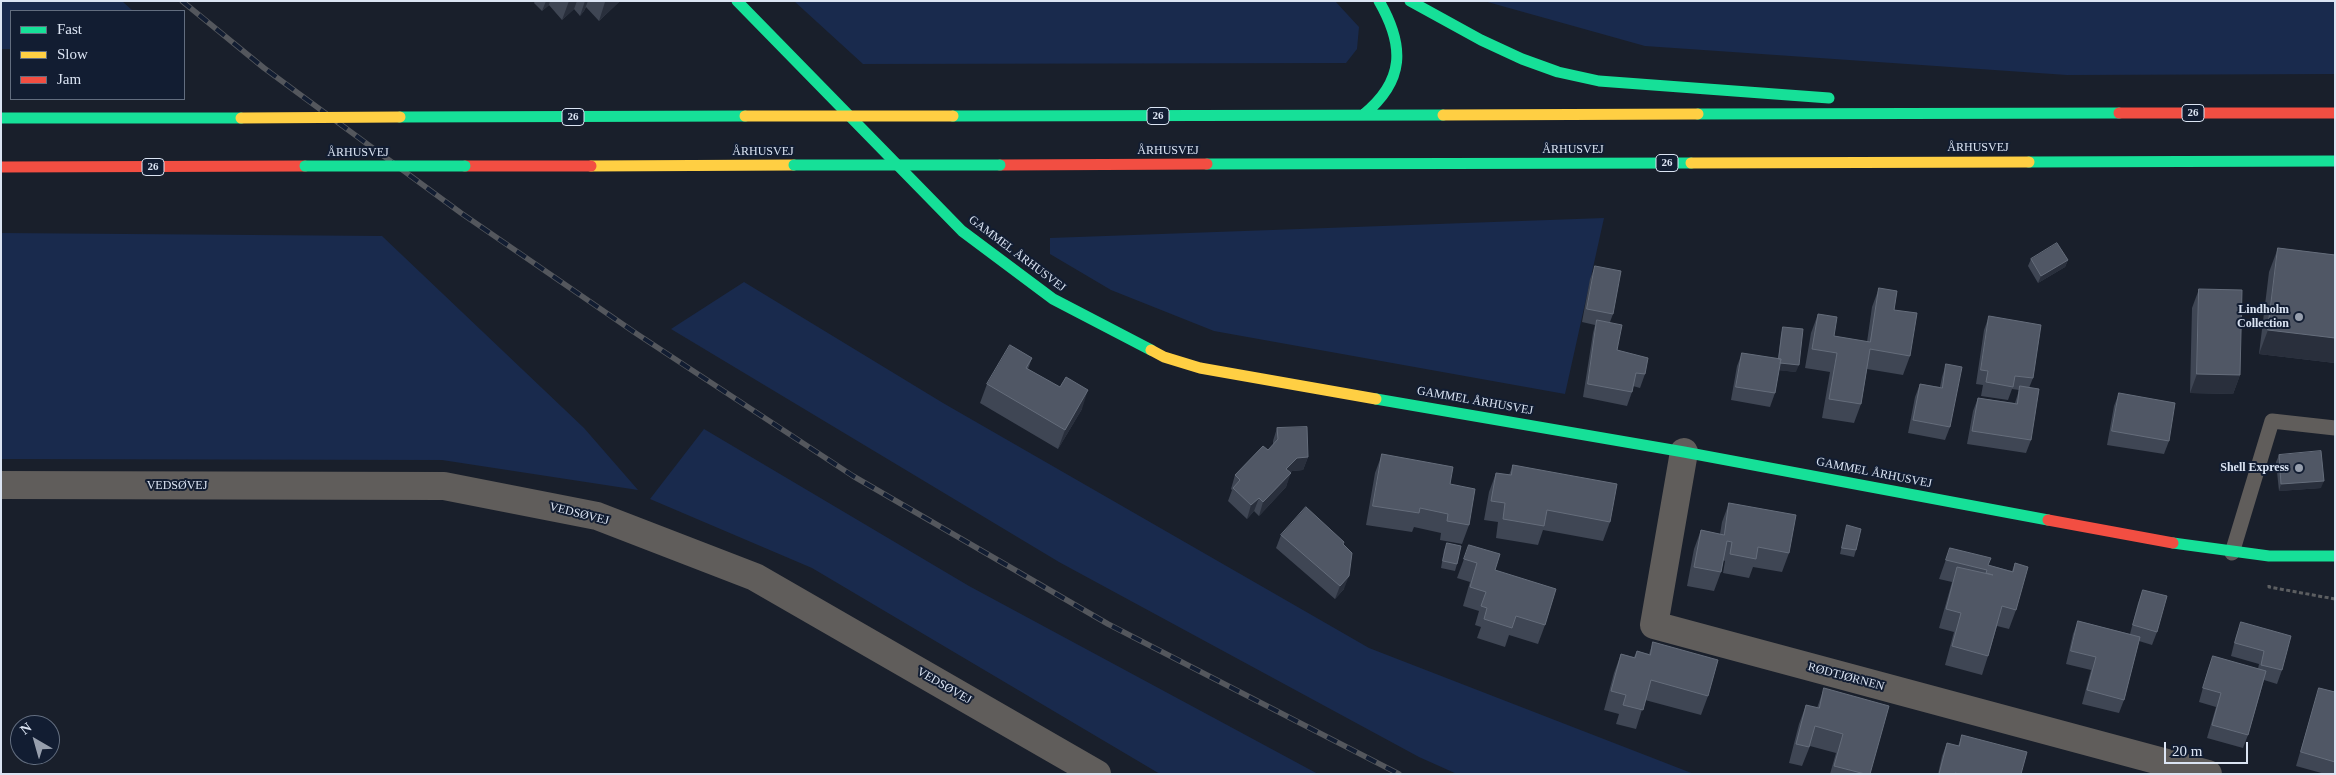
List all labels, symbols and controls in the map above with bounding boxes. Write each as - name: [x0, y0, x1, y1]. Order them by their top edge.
- legend: [10, 10, 185, 100]
- text: Fast: [57, 21, 82, 37]
- text: Slow: [57, 46, 88, 62]
- text: Jam: [57, 71, 81, 87]
- road number: 26: [2182, 105, 2204, 122]
- road number: 26: [562, 108, 584, 125]
- road number: 26: [1147, 108, 1169, 124]
- street label: ÅRHUSVEJ: [1947, 141, 2009, 155]
- street label: ÅRHUSVEJ: [1542, 143, 1604, 157]
- street label: ÅRHUSVEJ: [1137, 144, 1199, 158]
- street label: ÅRHUSVEJ: [732, 145, 794, 159]
- street label: ÅRHUSVEJ: [327, 146, 389, 160]
- road number: 26: [1656, 154, 1678, 172]
- road number: 26: [142, 158, 164, 176]
- street label: GAMMEL ÅRHUSVEJ: [966, 213, 1068, 295]
- place label: Lindholm Collection: [2237, 303, 2289, 331]
- marker: Lindholm Collection: [2293, 311, 2305, 323]
- street label: GAMMEL ÅRHUSVEJ: [1416, 384, 1534, 418]
- street label: GAMMEL ÅRHUSVEJ: [1815, 455, 1933, 491]
- place label: Shell Express: [2220, 461, 2289, 475]
- marker: Shell Express: [2293, 462, 2305, 474]
- street label: VEDSØVEJ: [147, 479, 207, 493]
- street label: VEDSØVEJ: [548, 500, 610, 528]
- street label: RØDTJØRNEN: [1806, 660, 1886, 694]
- street label: VEDSØVEJ: [914, 665, 974, 707]
- north arrow: [10, 715, 60, 765]
- text: N: [17, 720, 35, 738]
- scale bar: [2166, 732, 2250, 764]
- text: 20 m: [2172, 743, 2202, 759]

